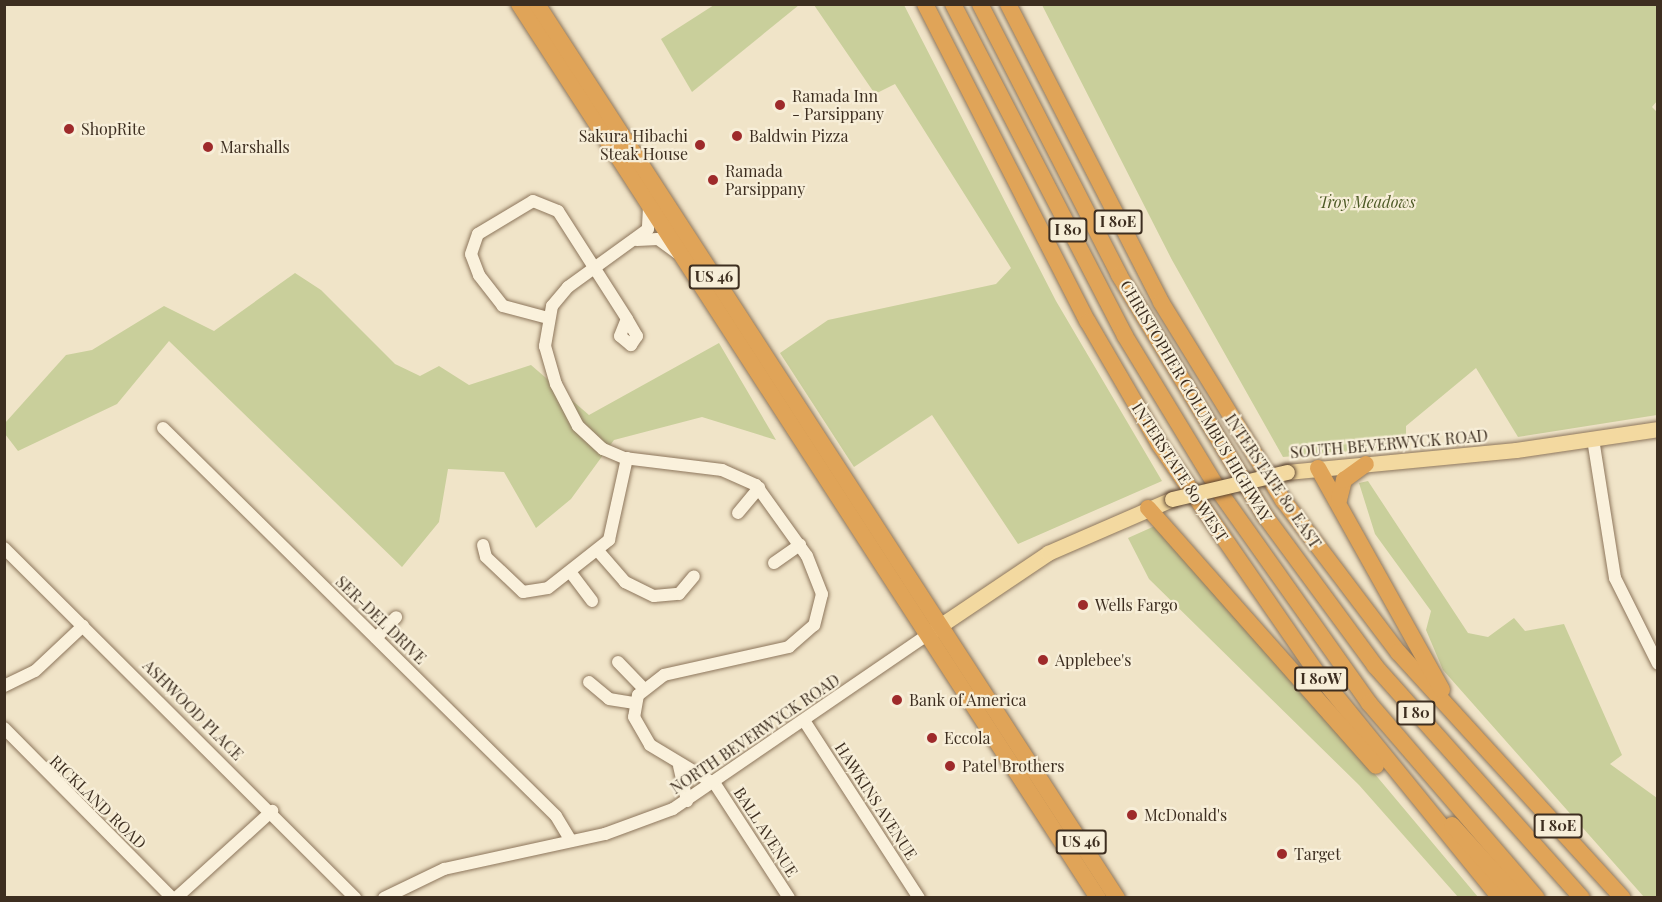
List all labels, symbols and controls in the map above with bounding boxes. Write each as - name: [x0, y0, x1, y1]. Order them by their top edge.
- place label: Ramada Inn - Parsippany: [792, 86, 884, 124]
- marker: Ramada Inn - Parsippany: [773, 98, 787, 112]
- place label: ShopRite: [81, 119, 146, 139]
- marker: ShopRite: [62, 122, 76, 136]
- place label: Sakura Hibachi Steak House: [579, 126, 688, 164]
- place label: Baldwin Pizza: [749, 126, 848, 146]
- marker: Baldwin Pizza: [730, 129, 744, 143]
- place label: Marshalls: [220, 137, 290, 157]
- marker: Sakura Hibachi Steak House: [693, 138, 707, 152]
- marker: Marshalls: [201, 140, 215, 154]
- place label: Ramada Parsippany: [725, 161, 805, 199]
- marker: Ramada Parsippany: [706, 173, 720, 187]
- park label: Troy Meadows: [1318, 192, 1416, 212]
- road number: I 80E: [1092, 210, 1144, 234]
- road number: I 80: [1047, 218, 1089, 242]
- road number: US 46: [688, 265, 740, 289]
- street label: CHRISTOPHER COLUMBUS HIGHWAY: [1116, 277, 1276, 525]
- street label: INTERSTATE 80 WEST: [1128, 399, 1232, 545]
- street label: INTERSTATE 80 EAST: [1221, 410, 1325, 552]
- street label: SOUTH BEVERWYCK ROAD: [1289, 426, 1489, 462]
- street label: SER-DEL DRIVE: [332, 572, 430, 668]
- place label: Wells Fargo: [1095, 595, 1178, 615]
- marker: Wells Fargo: [1076, 598, 1090, 612]
- place label: Applebee's: [1055, 650, 1131, 670]
- marker: Applebee's: [1036, 653, 1050, 667]
- street label: ASHWOOD PLACE: [139, 656, 247, 764]
- road number: I 80W: [1294, 667, 1348, 691]
- street label: NORTH BEVERWYCK ROAD: [667, 670, 843, 798]
- place label: Bank of America: [909, 690, 1027, 710]
- marker: Bank of America: [890, 693, 904, 707]
- road number: I 80: [1395, 701, 1437, 725]
- place label: Eccola: [944, 728, 990, 748]
- marker: Eccola: [925, 731, 939, 745]
- street label: HAWKINS AVENUE: [831, 738, 921, 864]
- street label: RICKLAND ROAD: [46, 751, 150, 853]
- place label: Patel Brothers: [962, 756, 1064, 776]
- marker: Patel Brothers: [943, 759, 957, 773]
- street label: BALL AVENUE: [730, 783, 802, 881]
- place label: McDonald's: [1144, 805, 1227, 825]
- marker: McDonald's: [1125, 808, 1139, 822]
- road number: I 80E: [1532, 814, 1584, 838]
- road number: US 46: [1056, 830, 1106, 854]
- place label: Target: [1294, 844, 1341, 864]
- marker: Target: [1275, 847, 1289, 861]

